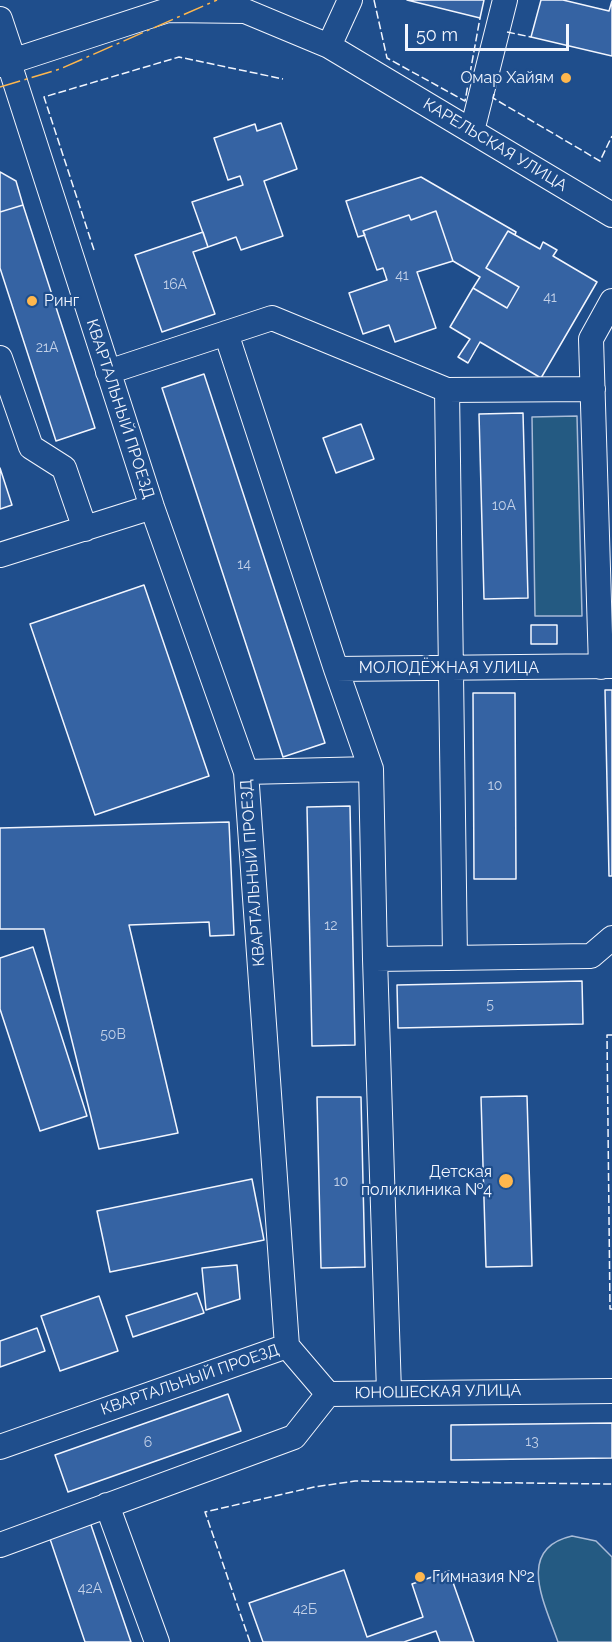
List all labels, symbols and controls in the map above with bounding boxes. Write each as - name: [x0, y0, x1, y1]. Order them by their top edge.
- scale bar: [408, 12, 572, 50]
- text: 50 m: [416, 24, 458, 45]
- place label: Омар Хайям: [460, 68, 554, 88]
- marker: Омар Хайям: [559, 71, 573, 85]
- street label: КАРЕЛЬСКАЯ УЛИЦА: [420, 94, 570, 196]
- house number: 41: [395, 268, 409, 284]
- house number: 16А: [163, 277, 187, 293]
- house number: 41: [543, 290, 557, 306]
- place label: Ринг: [44, 291, 79, 311]
- marker: Ринг: [25, 294, 39, 308]
- street label: КВАРТАЛЬНЫЙ ПРОЕЗД: [82, 317, 158, 501]
- house number: 21А: [36, 340, 58, 356]
- house number: 10А: [492, 498, 516, 514]
- house number: 14: [237, 557, 251, 573]
- street label: МОЛОДЁЖНАЯ УЛИЦА: [359, 658, 539, 678]
- house number: 10: [488, 778, 502, 794]
- street label: КВАРТАЛЬНЫЙ ПРОЕЗД: [237, 779, 269, 967]
- house number: 12: [324, 918, 338, 934]
- house number: 5: [486, 997, 494, 1013]
- house number: 50В: [100, 1027, 126, 1043]
- place label: Детская поликлиника №4: [361, 1162, 492, 1200]
- marker: Детская поликлиника №4: [497, 1172, 515, 1190]
- house number: 10: [334, 1174, 348, 1190]
- street label: КВАРТАЛЬНЫЙ ПРОЕЗД: [98, 1340, 282, 1420]
- street label: ЮНОШЕСКАЯ УЛИЦА: [355, 1381, 521, 1403]
- house number: 13: [525, 1434, 539, 1450]
- house number: 6: [144, 1435, 152, 1451]
- place label: Гимназия №2: [432, 1567, 535, 1587]
- marker: Гимназия №2: [413, 1570, 427, 1584]
- house number: 42А: [78, 1581, 102, 1597]
- house number: 42Б: [293, 1602, 317, 1618]

